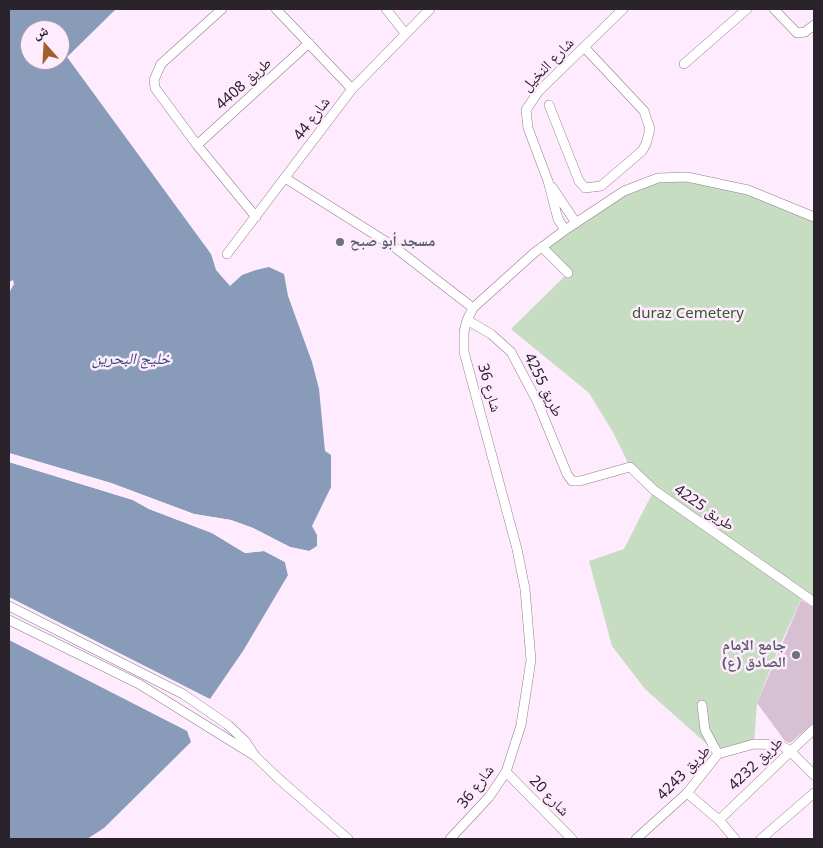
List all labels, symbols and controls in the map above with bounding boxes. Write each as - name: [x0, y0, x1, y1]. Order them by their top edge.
- north arrow: [20, 20, 70, 70]
- text: ش: [30, 20, 50, 43]
- street label: شارع النخيل: [518, 34, 578, 96]
- street label: طريق 4408: [212, 54, 276, 114]
- street label: شارع 44: [290, 94, 334, 144]
- place label: مسجد أبو صبح: [350, 233, 435, 251]
- marker: مسجد أبو صبح: [334, 236, 346, 248]
- park label: duraz Cemetery: [632, 305, 744, 323]
- water label: خليج البحرين: [92, 349, 170, 369]
- street label: طريق 4255: [520, 350, 566, 420]
- street label: شارع 36: [474, 362, 504, 414]
- street label: طريق 4225: [671, 481, 737, 535]
- place label: جامع الإمام الصادق (ع): [722, 637, 786, 672]
- marker: جامع الإمام الصادق (ع): [790, 649, 802, 661]
- street label: طريق 4232: [725, 734, 787, 794]
- street label: طريق 4243: [654, 742, 714, 804]
- street label: شارع 36: [454, 762, 498, 812]
- street label: شارع 20: [525, 772, 573, 820]

